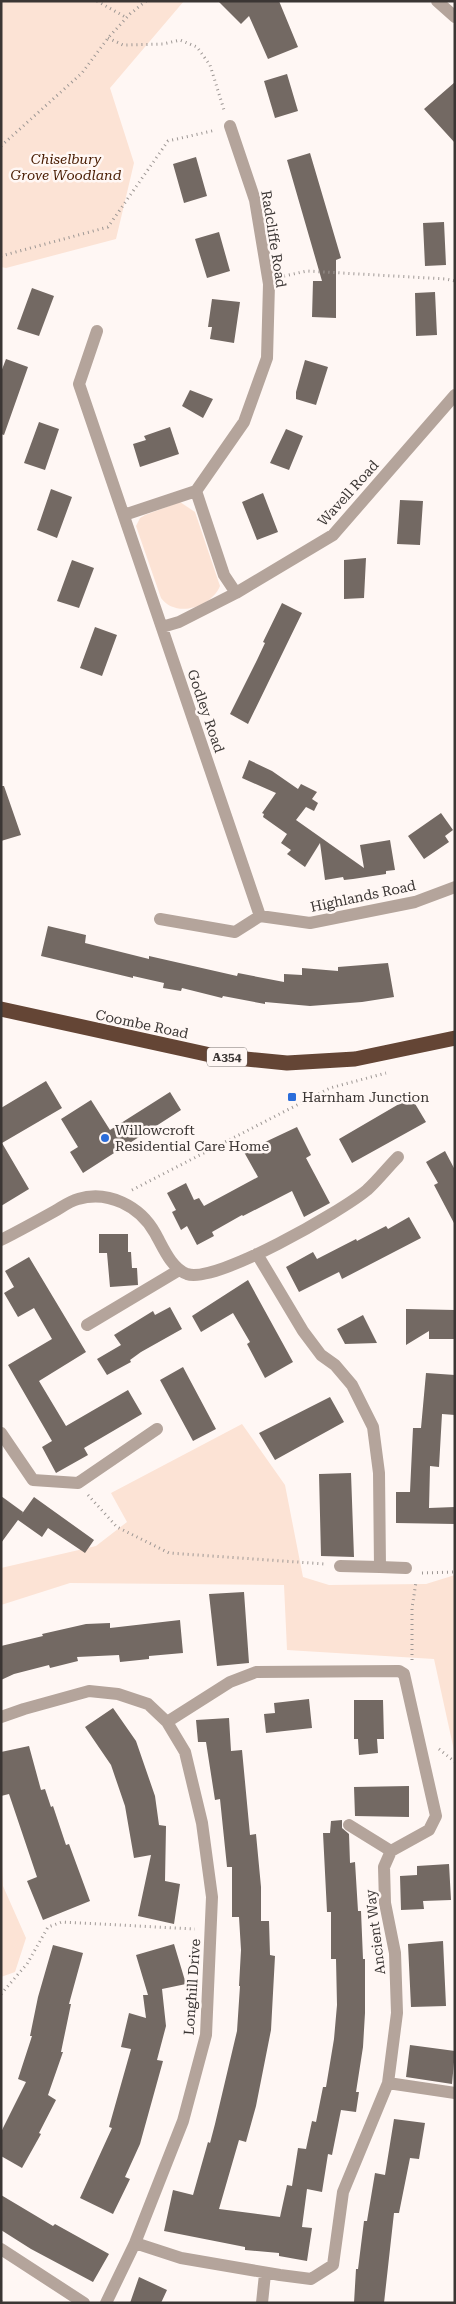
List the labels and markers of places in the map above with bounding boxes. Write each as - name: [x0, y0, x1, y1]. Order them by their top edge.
- place label: Harnham Junction: [302, 1089, 429, 1105]
- marker: Harnham Junction: [286, 1091, 298, 1103]
- place label: Willowcroft Residential Care Home: [115, 1122, 270, 1154]
- marker: Willowcroft Residential Care Home: [99, 1132, 111, 1144]

